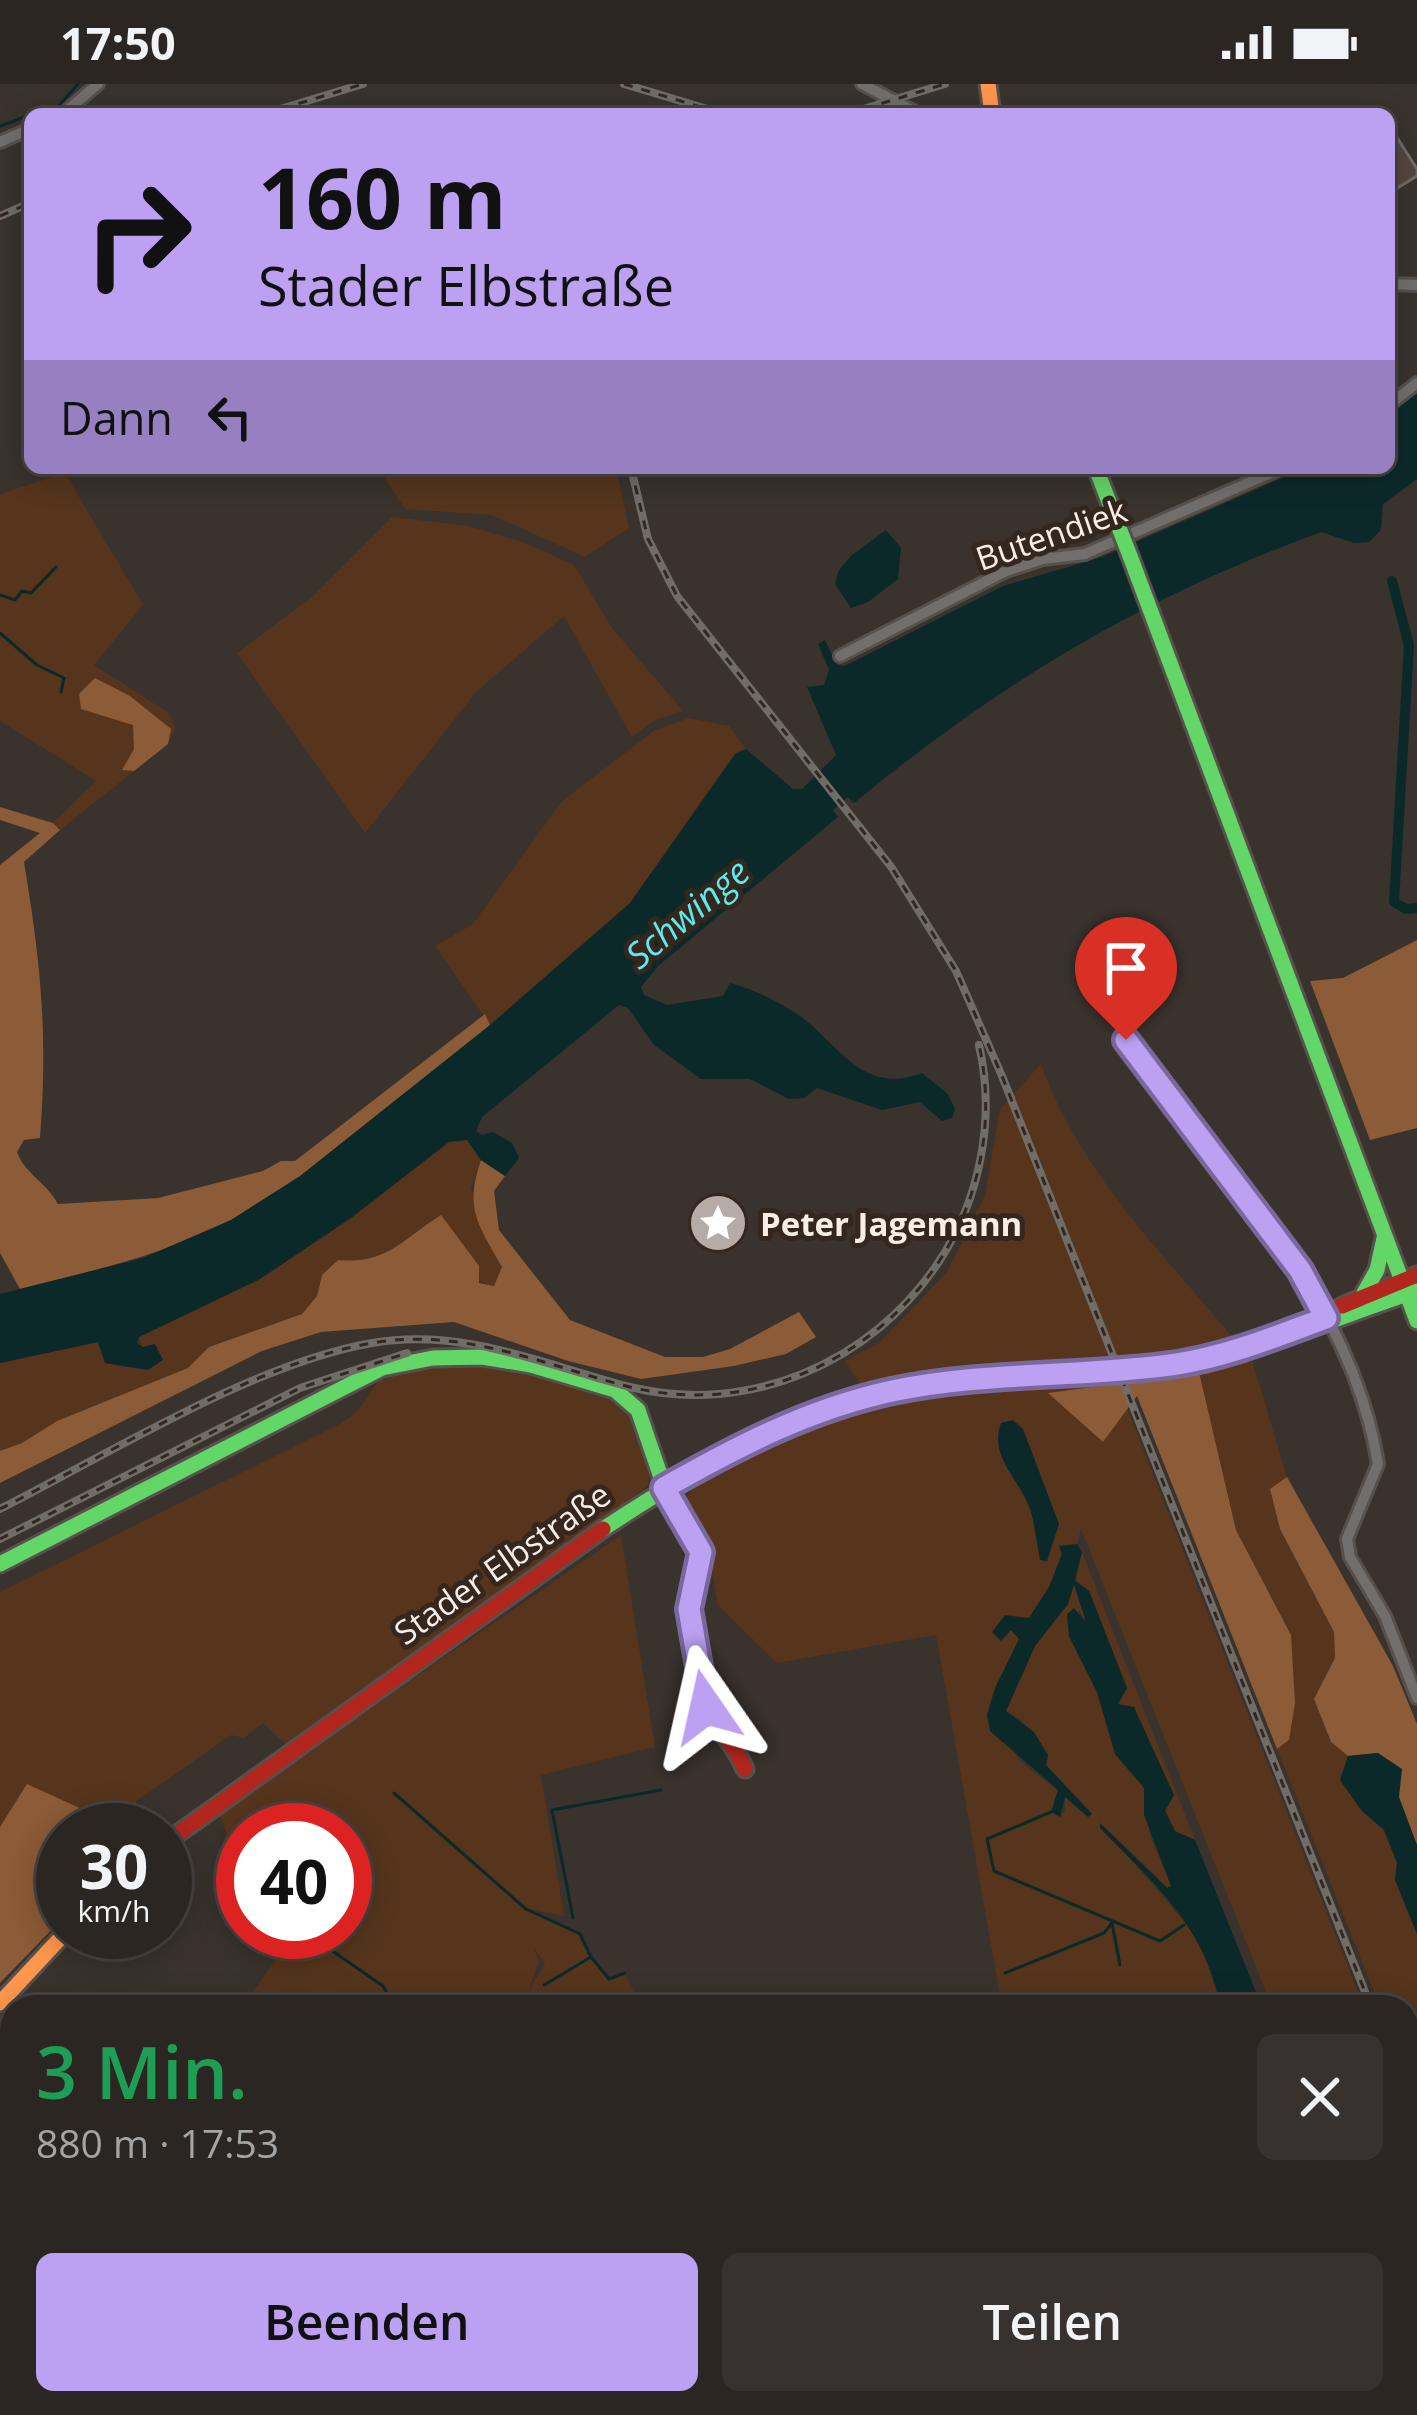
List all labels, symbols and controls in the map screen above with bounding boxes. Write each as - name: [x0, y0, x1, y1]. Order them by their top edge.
- text: 17:50: [60, 12, 176, 73]
- text: 160 m: [258, 139, 506, 254]
- icon: right: [60, 156, 216, 312]
- text: Stader Elbstraße: [258, 248, 674, 322]
- icon: left: [197, 384, 263, 450]
- text: Dann: [60, 387, 173, 448]
- street label: Butendiek: [970, 487, 1133, 581]
- water label: Schwinge: [615, 847, 759, 979]
- pin: [1075, 917, 1177, 1040]
- icon: arrive: [1093, 935, 1159, 1001]
- place icon: Peter Jagemann: [687, 1192, 749, 1254]
- place label: Peter Jagemann: [760, 1201, 1022, 1246]
- street label: Stader Elbstraße: [385, 1472, 619, 1654]
- position arrow: [643, 1644, 769, 1770]
- speed limit sign: 40: [216, 1803, 372, 1959]
- text: 30: [80, 1825, 148, 1907]
- text: km/h: [78, 1890, 150, 1931]
- text: 3 Min.: [36, 2022, 248, 2120]
- button: close: [1257, 2034, 1383, 2160]
- text: 880 m · 17:53: [36, 2116, 279, 2169]
- button: Beenden: [36, 2253, 698, 2391]
- button: Teilen: [722, 2253, 1383, 2391]

